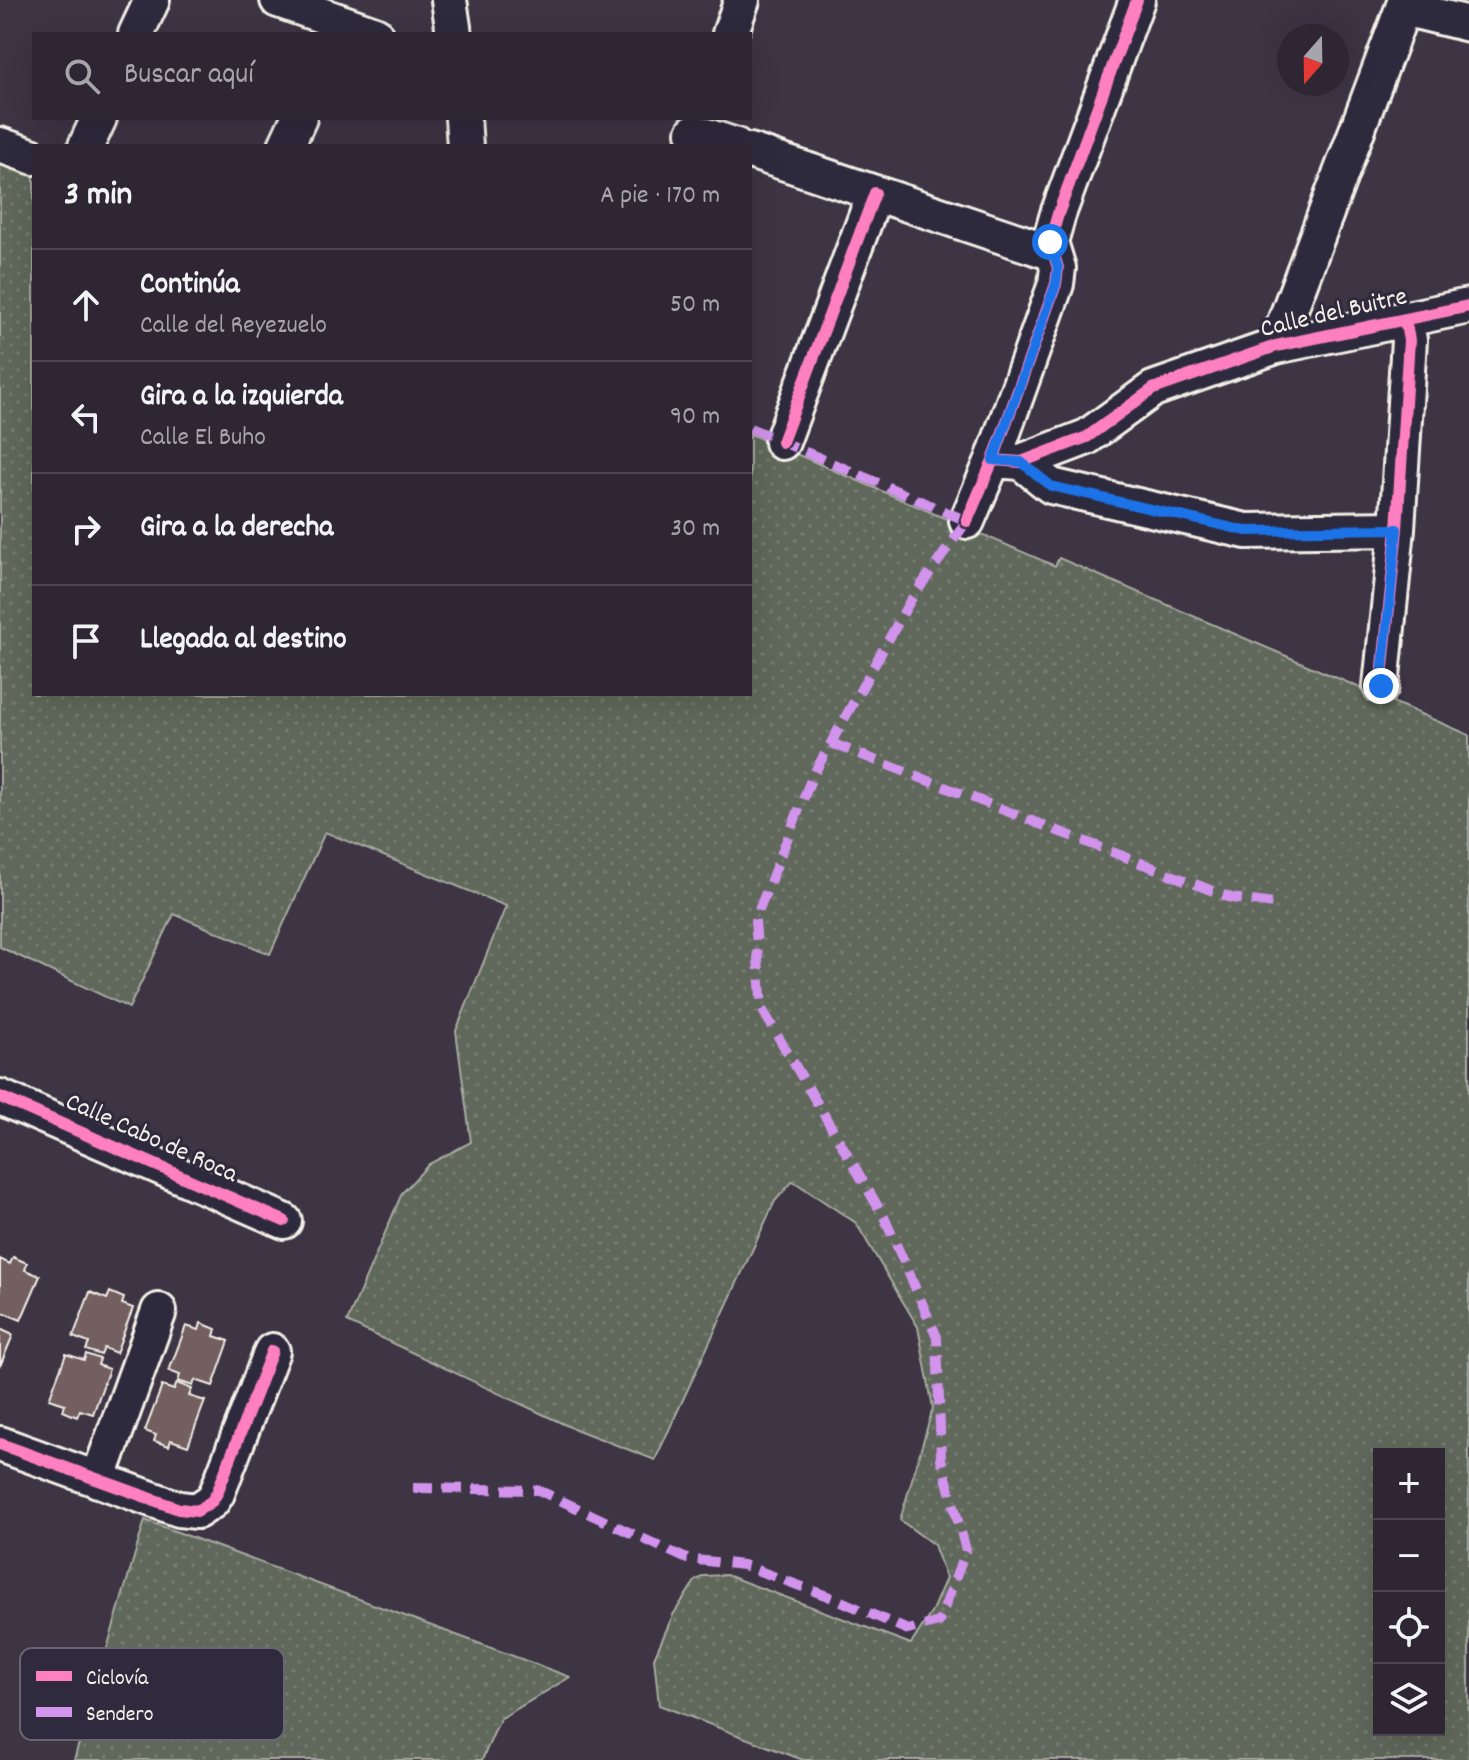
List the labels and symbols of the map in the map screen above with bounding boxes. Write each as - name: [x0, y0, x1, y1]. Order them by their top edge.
- north arrow: [1277, 24, 1349, 96]
- route start: [1032, 224, 1068, 260]
- street label: Calle del Buitre: [1257, 279, 1411, 349]
- route end: [1363, 668, 1399, 704]
- street label: Calle Cabo de Roca: [59, 1084, 244, 1194]
- legend: [20, 1648, 284, 1740]
- text: Ciclovía: [86, 1664, 149, 1695]
- text: Sendero: [86, 1700, 154, 1731]

